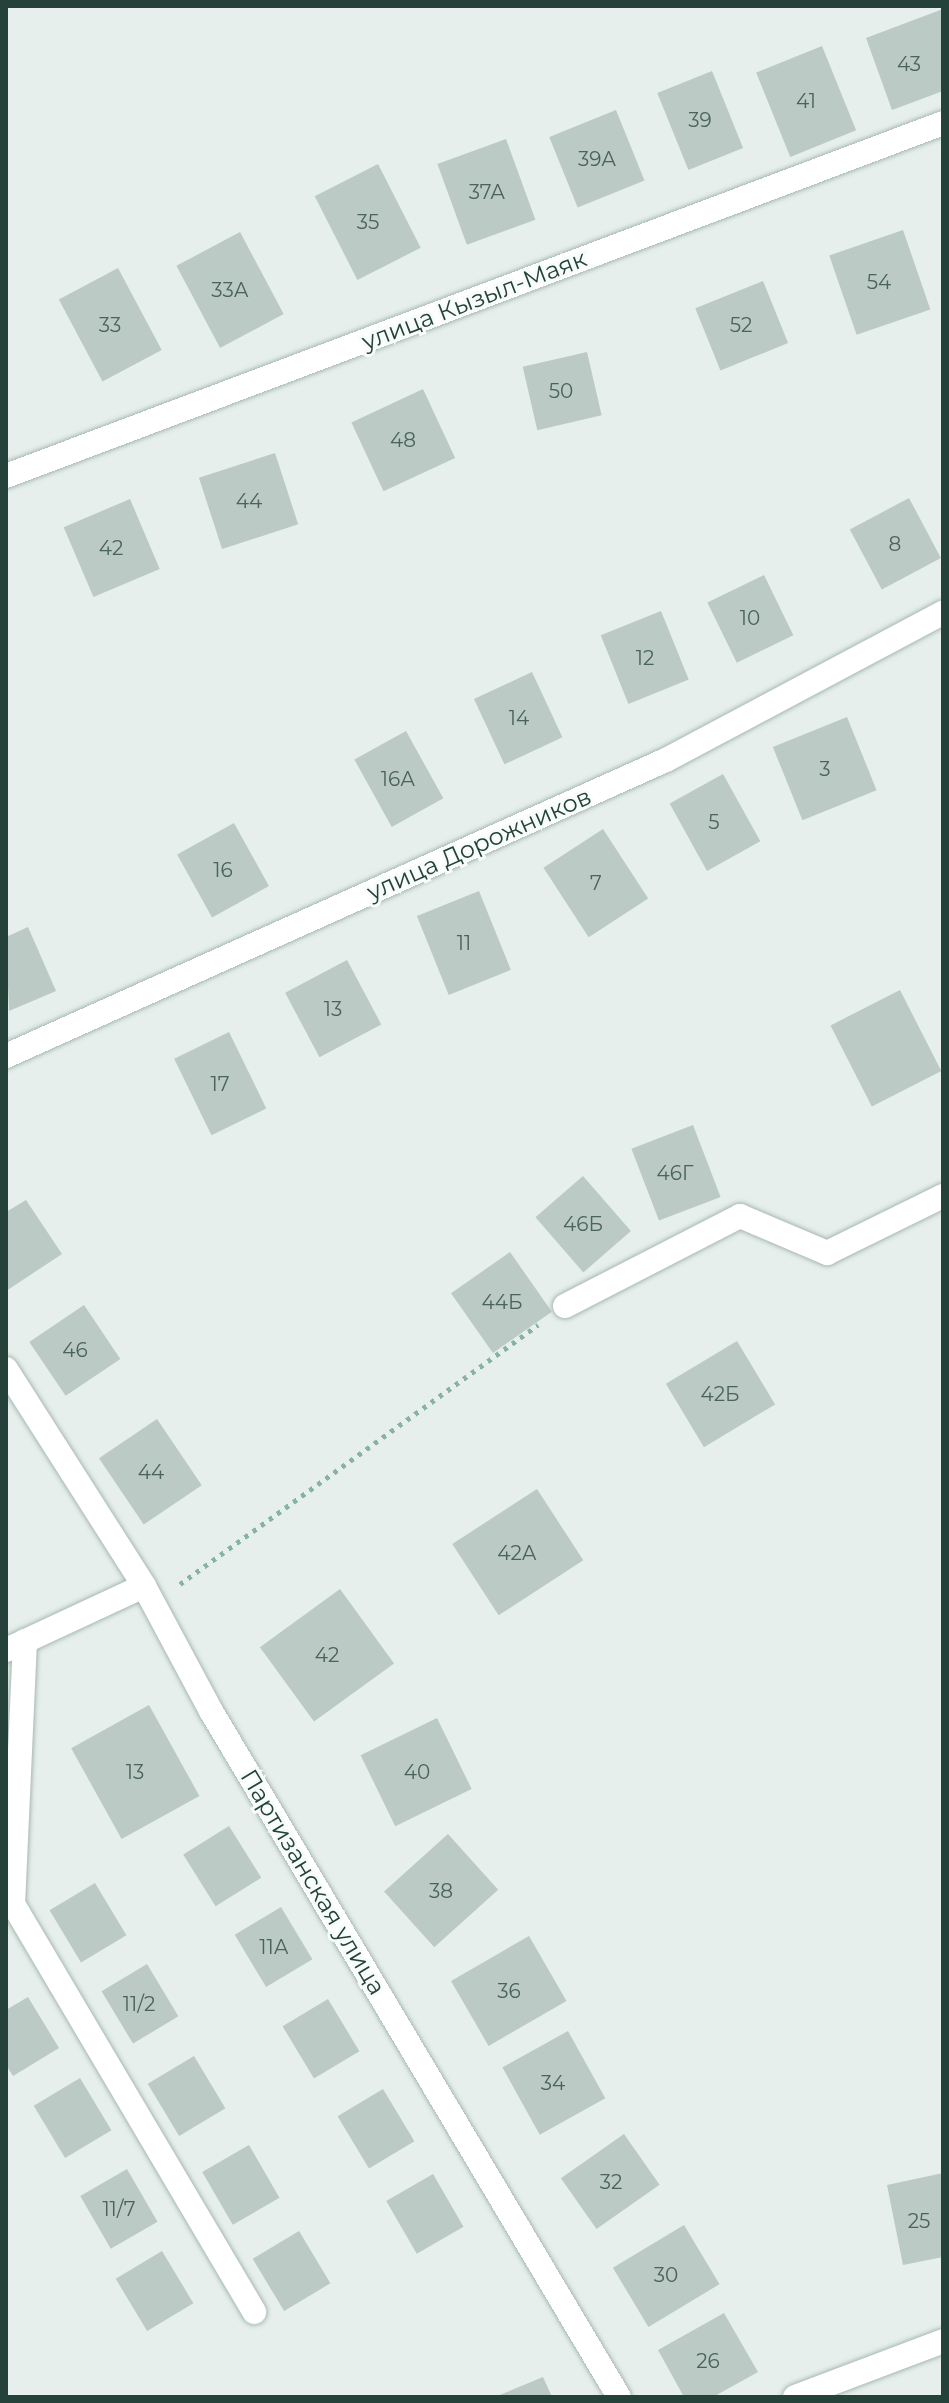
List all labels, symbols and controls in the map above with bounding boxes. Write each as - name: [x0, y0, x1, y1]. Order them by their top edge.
- house number: 43: [897, 52, 921, 76]
- house number: 41: [796, 89, 816, 113]
- house number: 39: [688, 108, 712, 132]
- house number: 39А: [578, 147, 616, 171]
- house number: 37А: [469, 180, 505, 204]
- house number: 35: [357, 210, 379, 234]
- street label: улица Кызыл-Маяк: [358, 244, 590, 356]
- house number: 54: [867, 270, 891, 294]
- house number: 33А: [211, 278, 249, 302]
- house number: 33: [99, 313, 121, 337]
- house number: 52: [730, 313, 752, 337]
- house number: 50: [549, 379, 573, 403]
- house number: 48: [390, 428, 416, 452]
- house number: 44: [236, 489, 262, 513]
- house number: 8: [889, 532, 901, 556]
- house number: 42: [99, 536, 123, 560]
- house number: 10: [740, 606, 760, 630]
- house number: 12: [636, 646, 654, 670]
- house number: 14: [509, 706, 529, 730]
- house number: 3: [819, 757, 831, 781]
- house number: 16А: [381, 767, 415, 791]
- street label: улица Дорожников: [362, 782, 596, 906]
- house number: 5: [708, 810, 720, 834]
- house number: 16: [213, 858, 233, 882]
- house number: 7: [590, 871, 602, 895]
- house number: 11: [457, 931, 471, 955]
- house number: 13: [324, 997, 342, 1021]
- house number: 17: [211, 1072, 229, 1096]
- house number: 46Г: [657, 1161, 693, 1185]
- house number: 46Б: [563, 1212, 603, 1236]
- house number: 44Б: [482, 1290, 522, 1314]
- house number: 46: [62, 1338, 88, 1362]
- house number: 42Б: [700, 1382, 740, 1406]
- house number: 44: [138, 1460, 164, 1484]
- house number: 42А: [497, 1541, 537, 1565]
- house number: 42: [315, 1643, 339, 1667]
- house number: 13: [126, 1760, 144, 1784]
- house number: 40: [404, 1760, 430, 1784]
- street label: Партизанская улица: [234, 1764, 392, 2000]
- house number: 38: [429, 1879, 453, 1903]
- house number: 11А: [259, 1935, 289, 1959]
- house number: 36: [497, 1979, 521, 2003]
- house number: 11/2: [123, 1992, 155, 2016]
- house number: 34: [541, 2071, 565, 2095]
- house number: 32: [600, 2170, 622, 2194]
- house number: 11/7: [102, 2197, 136, 2221]
- house number: 25: [908, 2209, 930, 2233]
- house number: 30: [654, 2263, 678, 2287]
- house number: 26: [696, 2349, 720, 2373]

